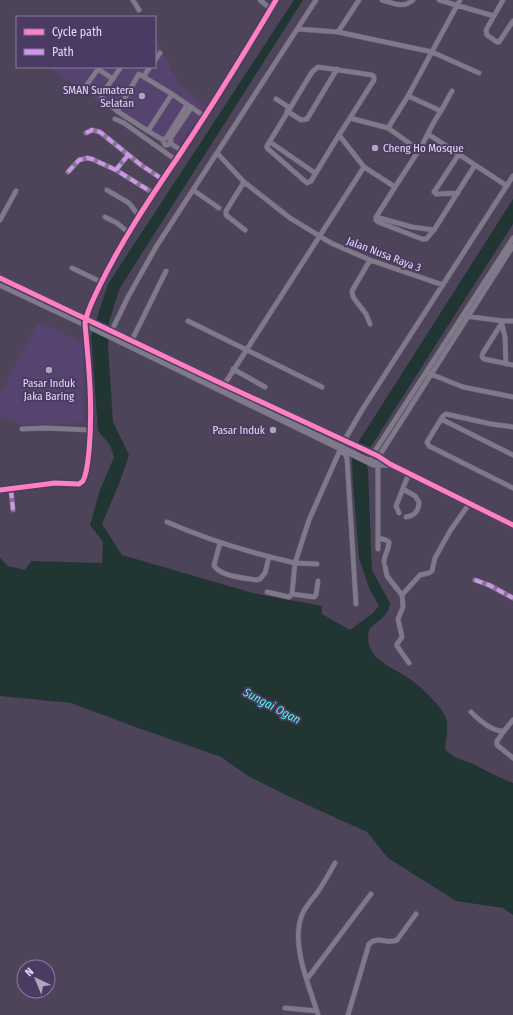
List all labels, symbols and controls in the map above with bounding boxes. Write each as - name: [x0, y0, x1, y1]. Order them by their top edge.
- legend: [16, 16, 156, 68]
- text: Cycle path: [52, 25, 102, 39]
- text: Path: [52, 45, 74, 59]
- place label: SMAN Sumatera Selatan: [63, 84, 134, 110]
- marker: SMAN Sumatera Selatan: [137, 91, 147, 101]
- place label: Cheng Ho Mosque: [383, 142, 464, 155]
- marker: Cheng Ho Mosque: [370, 143, 380, 153]
- street label: Jalan Nusa Raya 3: [345, 234, 423, 275]
- marker: Pasar Induk Jaka Baring: [44, 365, 54, 375]
- place label: Pasar Induk Jaka Baring: [23, 377, 76, 403]
- place label: Pasar Induk: [213, 424, 266, 437]
- marker: Pasar Induk: [268, 425, 278, 435]
- water label: Sungai Ogan: [240, 685, 303, 727]
- north arrow: [16, 959, 56, 999]
- text: N: [23, 965, 36, 979]

